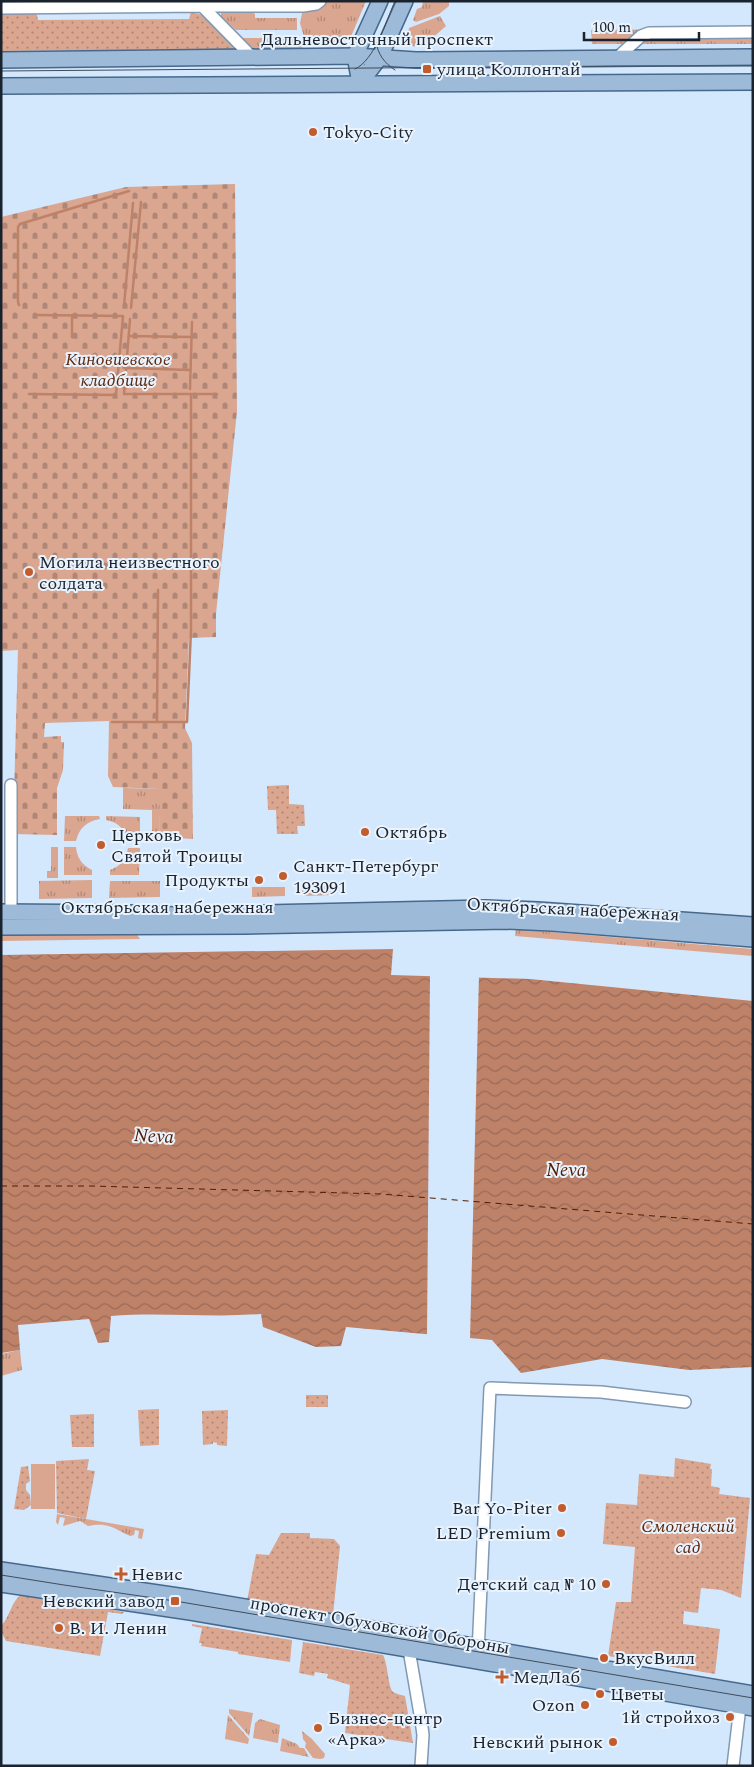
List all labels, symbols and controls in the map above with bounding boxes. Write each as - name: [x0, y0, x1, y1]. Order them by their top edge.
- scale bar: [584, 10, 699, 42]
- text: 100 m: [592, 16, 631, 39]
- street label: Дальневосточный проспект: [261, 26, 493, 53]
- place label: улица Коллонтай: [436, 56, 581, 83]
- marker: улица Коллонтай: [421, 63, 433, 75]
- place label: Tokyo-City: [323, 119, 414, 146]
- marker: Tokyo-City: [307, 126, 319, 138]
- park label: Киновиевское кладбище: [65, 346, 171, 394]
- place label: Могила неизвестного солдата: [39, 549, 220, 597]
- marker: Могила неизвестного солдата: [23, 566, 35, 578]
- place label: Октябрь: [375, 819, 447, 846]
- place label: Церковь Святой Троицы: [111, 822, 243, 870]
- marker: Октябрь: [359, 826, 371, 838]
- marker: Церковь Святой Троицы: [95, 839, 107, 851]
- place label: Санкт-Петербург 193091: [293, 853, 439, 901]
- place label: Продукты: [164, 867, 249, 894]
- marker: Санкт-Петербург 193091: [277, 870, 289, 882]
- marker: Продукты: [253, 874, 265, 886]
- street label: Октябрьская набережная: [466, 890, 680, 929]
- street label: Октябрьская набережная: [60, 894, 274, 921]
- water label: Neva: [133, 1121, 175, 1152]
- water label: Neva: [546, 1156, 586, 1185]
- place label: Bar Yo-Piter: [452, 1495, 552, 1522]
- marker: Bar Yo-Piter: [556, 1502, 568, 1514]
- park label: Смоленский сад: [641, 1513, 735, 1561]
- place label: LED Premium: [436, 1520, 551, 1547]
- marker: LED Premium: [555, 1527, 567, 1539]
- place label: Невис: [131, 1561, 183, 1588]
- marker: Невис: [115, 1568, 127, 1580]
- place label: Детский сад № 10: [457, 1571, 596, 1598]
- marker: Детский сад № 10: [600, 1578, 612, 1590]
- place label: Невский завод: [42, 1588, 165, 1615]
- street label: проспект Обуховской Обороны: [248, 1589, 512, 1662]
- marker: Невский завод: [169, 1595, 181, 1607]
- place label: В. И. Ленин: [69, 1615, 167, 1642]
- marker: В. И. Ленин: [53, 1622, 65, 1634]
- place label: ВкусВилл: [614, 1645, 695, 1672]
- marker: ВкусВилл: [598, 1652, 610, 1664]
- place label: МедЛаб: [513, 1664, 580, 1691]
- marker: МедЛаб: [495, 1670, 509, 1684]
- place label: Цветы: [610, 1681, 664, 1708]
- marker: Цветы: [594, 1688, 606, 1700]
- place label: Ozon: [532, 1692, 575, 1719]
- marker: Ozon: [579, 1699, 591, 1711]
- place label: 1й стройхоз: [621, 1704, 720, 1731]
- place label: Бизнес-центр «Арка»: [328, 1705, 443, 1753]
- marker: 1й стройхоз: [724, 1711, 736, 1723]
- marker: Бизнес-центр «Арка»: [312, 1722, 324, 1734]
- place label: Невский рынок: [472, 1729, 603, 1756]
- marker: Невский рынок: [607, 1736, 619, 1748]

